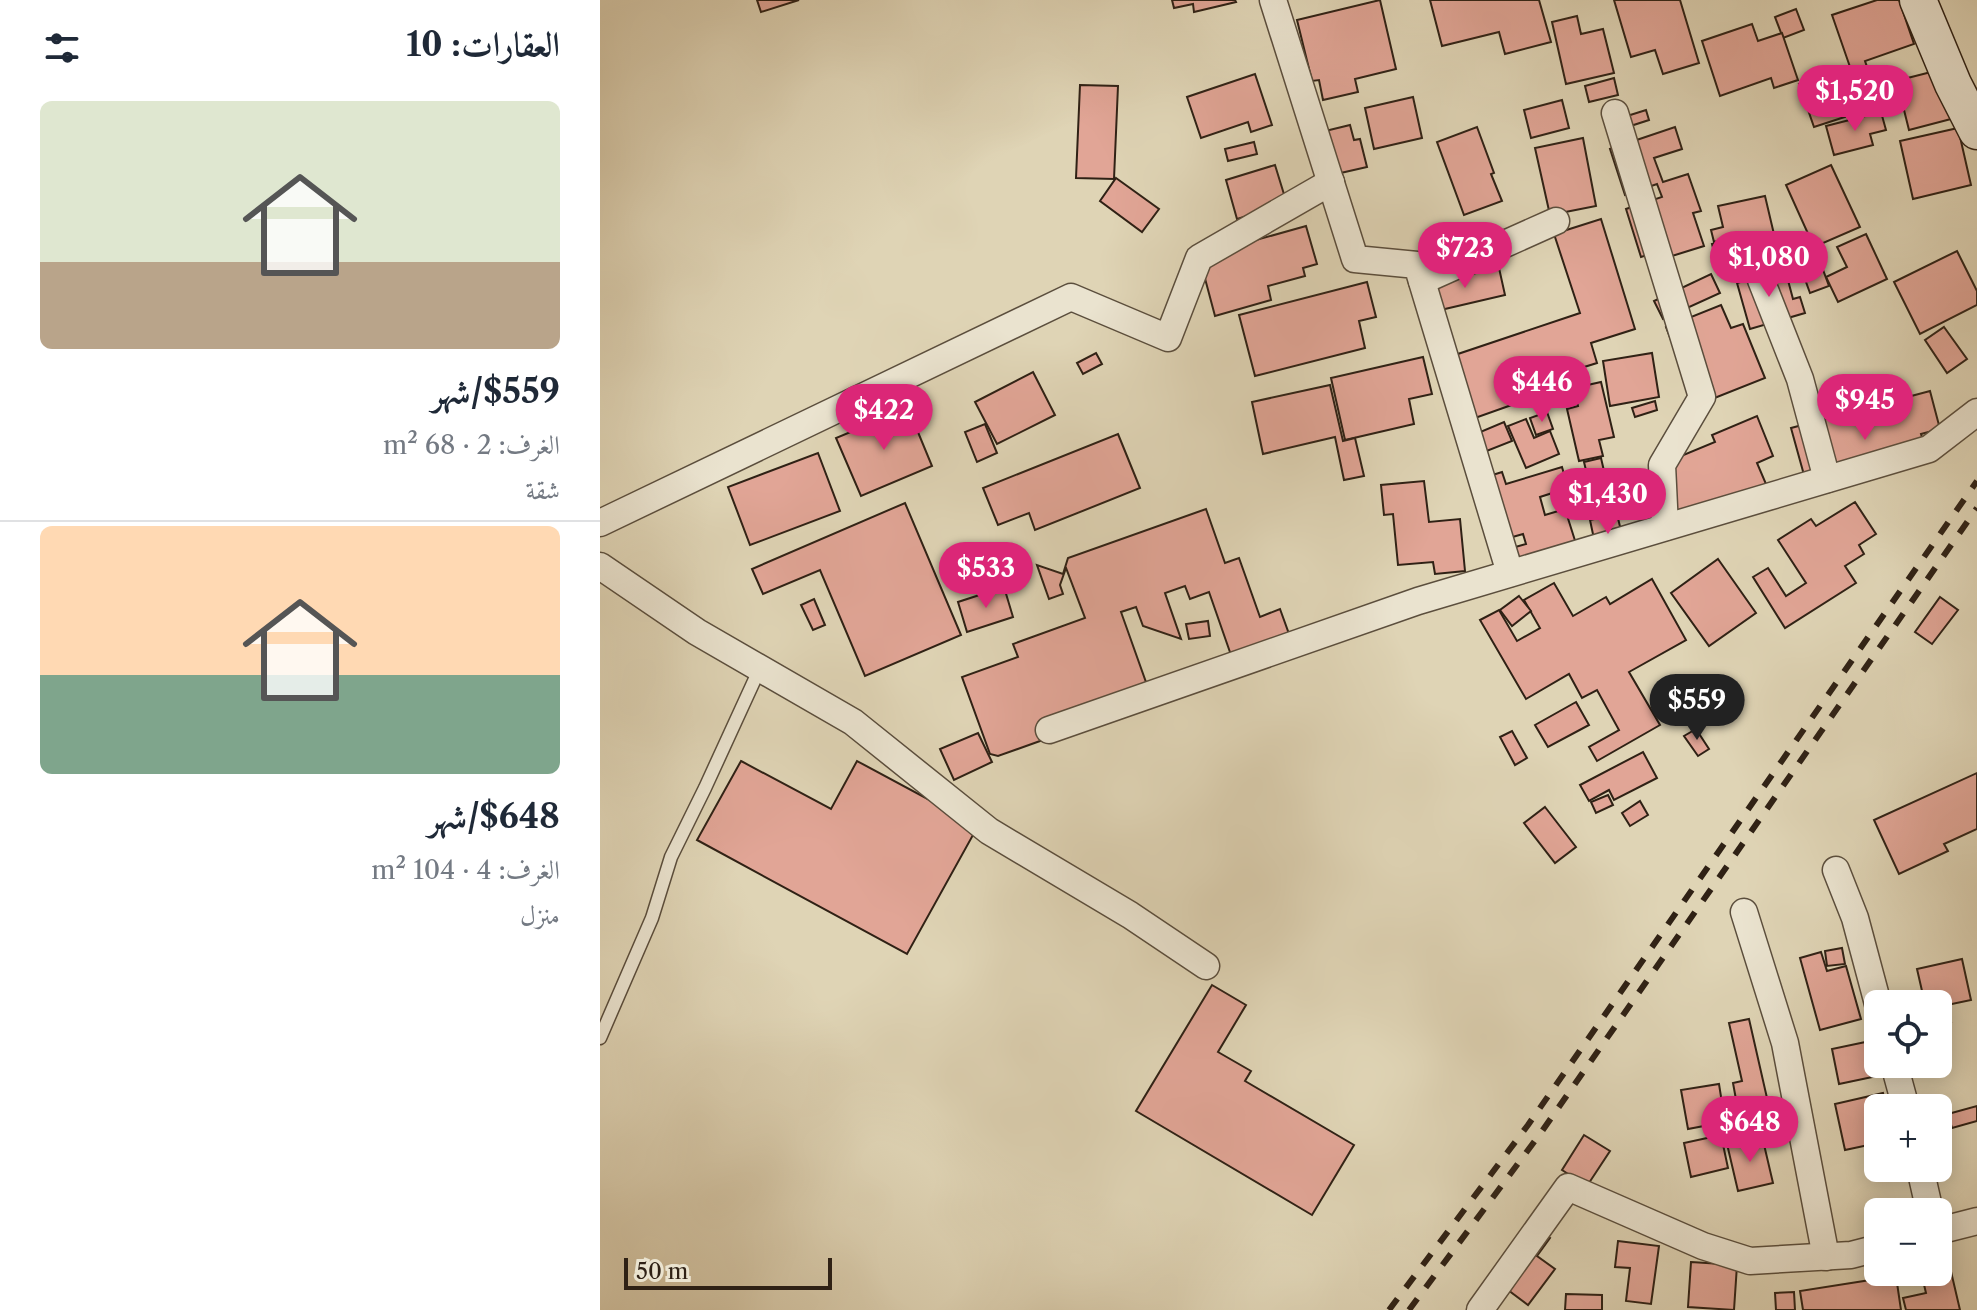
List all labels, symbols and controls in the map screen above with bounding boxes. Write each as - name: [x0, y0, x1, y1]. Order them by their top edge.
- text: العقارات: 10: [406, 23, 560, 65]
- icon: filters: [40, 26, 84, 70]
- pin: $1,520: [1790, 65, 1920, 133]
- text: $1,520: [1815, 75, 1895, 107]
- icon: home: [228, 153, 372, 297]
- pin: $723: [1418, 222, 1512, 290]
- pin: $1,080: [1704, 231, 1834, 299]
- text: $723: [1436, 232, 1494, 264]
- text: $1,080: [1728, 241, 1810, 273]
- pin: $446: [1495, 356, 1589, 424]
- text: $446: [1512, 366, 1572, 398]
- text: $559/شهر: [431, 370, 560, 412]
- pin: $945: [1818, 374, 1912, 442]
- pin: $422: [837, 384, 931, 452]
- text: $945: [1835, 384, 1895, 416]
- text: $422: [854, 394, 914, 426]
- text: الغرف: 2 · 68 m²: [383, 429, 560, 461]
- pin: $1,430: [1543, 468, 1673, 536]
- text: شقة: [526, 474, 560, 506]
- text: $1,430: [1568, 478, 1648, 510]
- pin: $533: [939, 542, 1033, 610]
- text: $533: [957, 552, 1015, 584]
- icon: home: [228, 578, 372, 722]
- pin: $559: [1650, 674, 1744, 742]
- text: $559: [1668, 684, 1726, 716]
- text: $648/شهر: [428, 795, 560, 837]
- text: الغرف: 4 · 104 m²: [371, 854, 560, 886]
- text: منزل: [520, 899, 560, 931]
- map controls: [1864, 990, 1952, 1286]
- button: locate: [1864, 990, 1952, 1078]
- button: +: [1864, 1094, 1952, 1182]
- pin: $648: [1703, 1096, 1797, 1164]
- text: $648: [1719, 1106, 1781, 1138]
- button: −: [1864, 1198, 1952, 1286]
- scale bar: [624, 1254, 832, 1290]
- text: 50 m: [636, 1258, 688, 1285]

